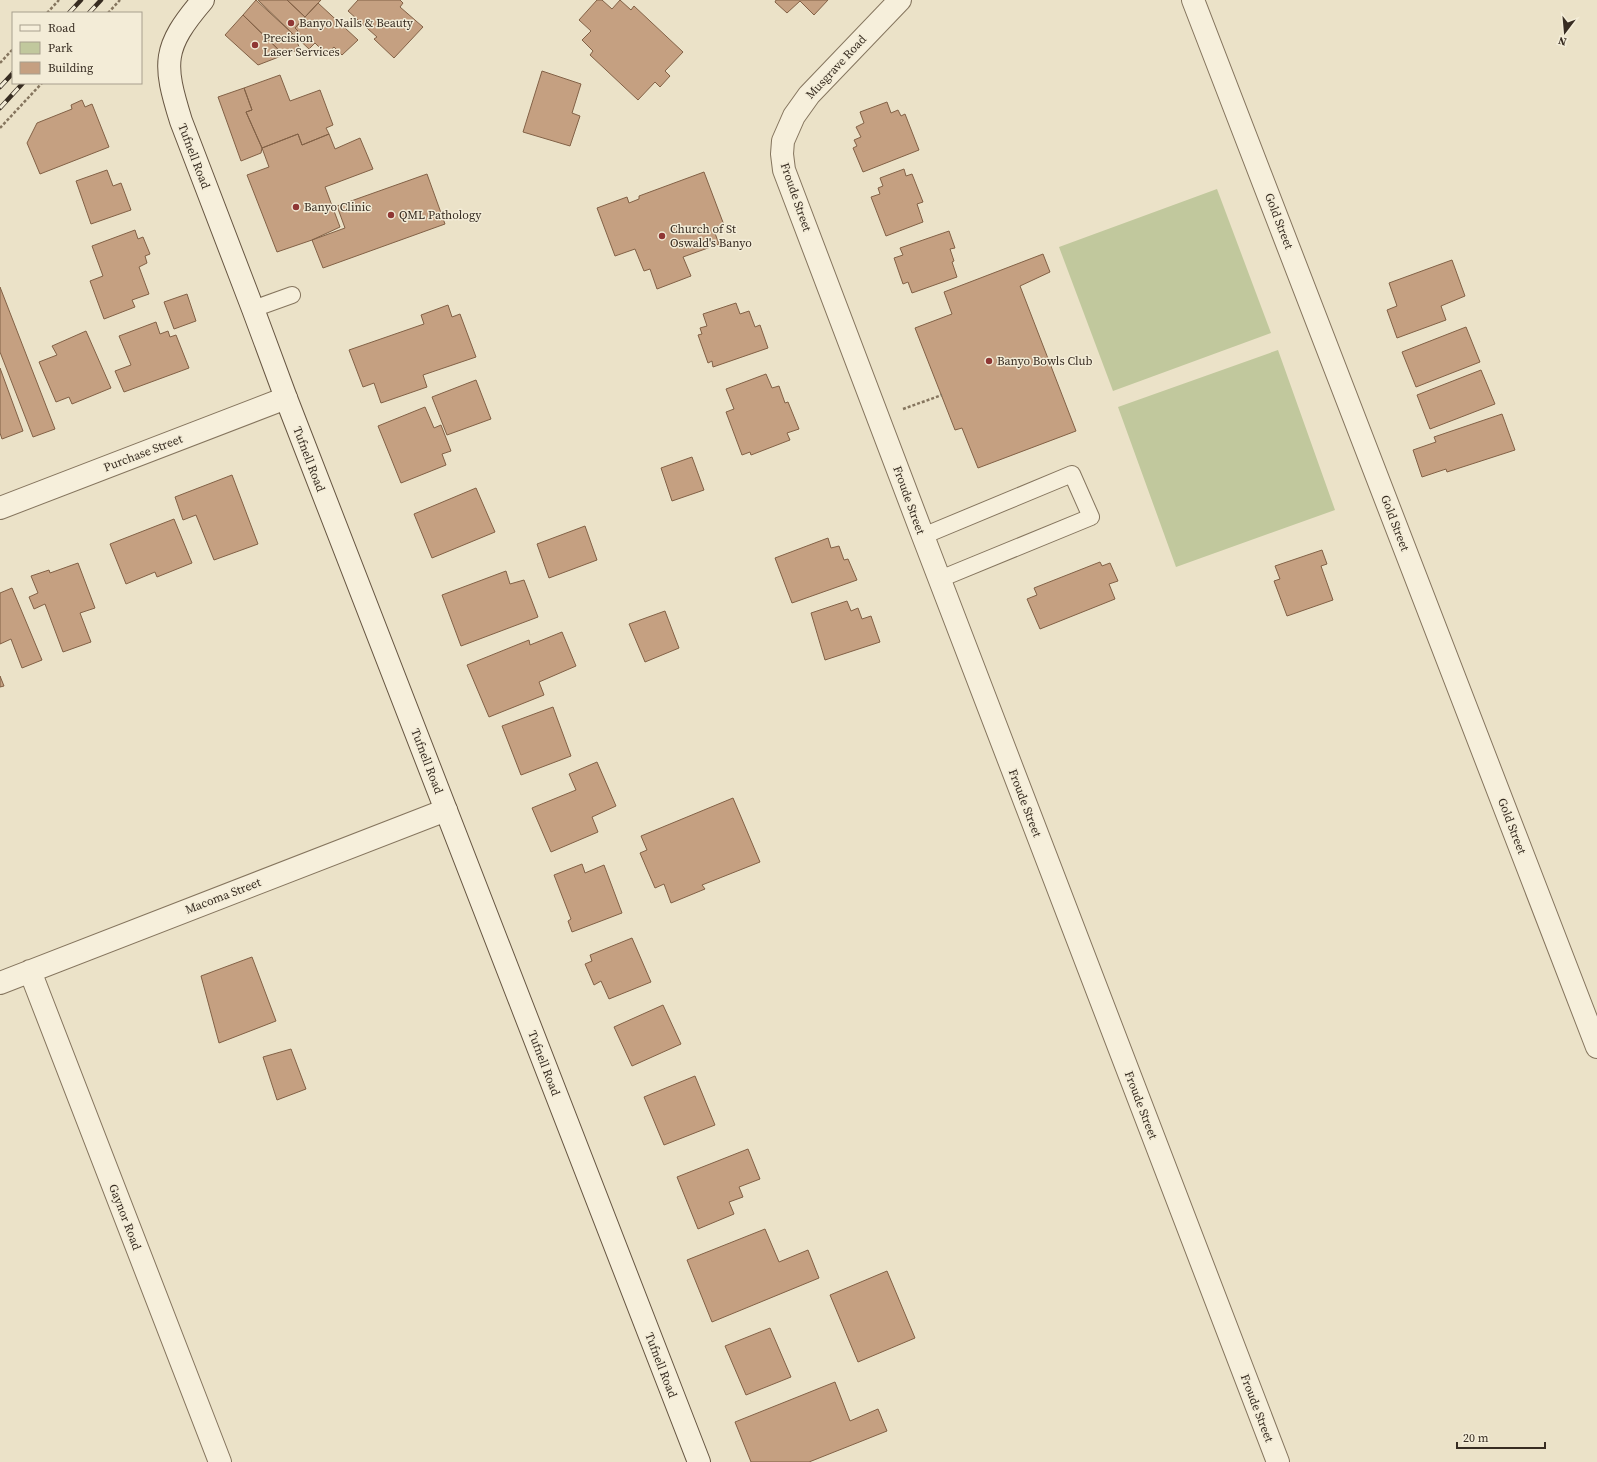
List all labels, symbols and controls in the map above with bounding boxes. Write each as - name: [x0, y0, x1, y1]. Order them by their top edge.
- legend: [12, 12, 142, 84]
- north arrow: [1545, 12, 1585, 52]
- place label: Banyo Nails & Beauty: [299, 15, 414, 31]
- marker: Banyo Nails & Beauty: [286, 18, 296, 28]
- text: Road: [48, 20, 75, 36]
- place label: Precision Laser Services: [263, 30, 340, 60]
- street label: Musgrave Road: [802, 32, 870, 102]
- text: N: [1556, 33, 1568, 49]
- text: Park: [48, 40, 73, 56]
- marker: Precision Laser Services: [250, 40, 260, 50]
- text: Building: [48, 60, 93, 76]
- street label: Tufnell Road: [174, 121, 214, 191]
- street label: Froude Street: [777, 160, 815, 234]
- street label: Gold Street: [1261, 191, 1297, 251]
- place label: Banyo Clinic: [304, 199, 371, 215]
- marker: Banyo Clinic: [291, 202, 301, 212]
- place label: QML Pathology: [399, 207, 482, 223]
- marker: QML Pathology: [386, 210, 396, 220]
- place label: Church of St Oswald's Banyo: [670, 221, 752, 251]
- marker: Church of St Oswald's Banyo: [657, 231, 667, 241]
- place label: Banyo Bowls Club: [997, 353, 1092, 369]
- marker: Banyo Bowls Club: [984, 356, 994, 366]
- street label: Tufnell Road: [289, 424, 329, 494]
- street label: Purchase Street: [101, 431, 185, 475]
- street label: Froude Street: [889, 464, 929, 537]
- street label: Gold Street: [1377, 493, 1413, 553]
- street label: Tufnell Road: [407, 726, 447, 796]
- street label: Froude Street: [1005, 767, 1045, 839]
- street label: Gold Street: [1494, 796, 1530, 856]
- street label: Macoma Street: [183, 874, 263, 918]
- street label: Tufnell Road: [524, 1028, 564, 1098]
- street label: Froude Street: [1121, 1069, 1161, 1141]
- street label: Gaynor Road: [105, 1182, 145, 1252]
- street label: Tufnell Road: [641, 1330, 681, 1400]
- street label: Froude Street: [1237, 1372, 1277, 1444]
- scale bar: [1457, 1424, 1545, 1450]
- text: 20 m: [1463, 1430, 1489, 1446]

